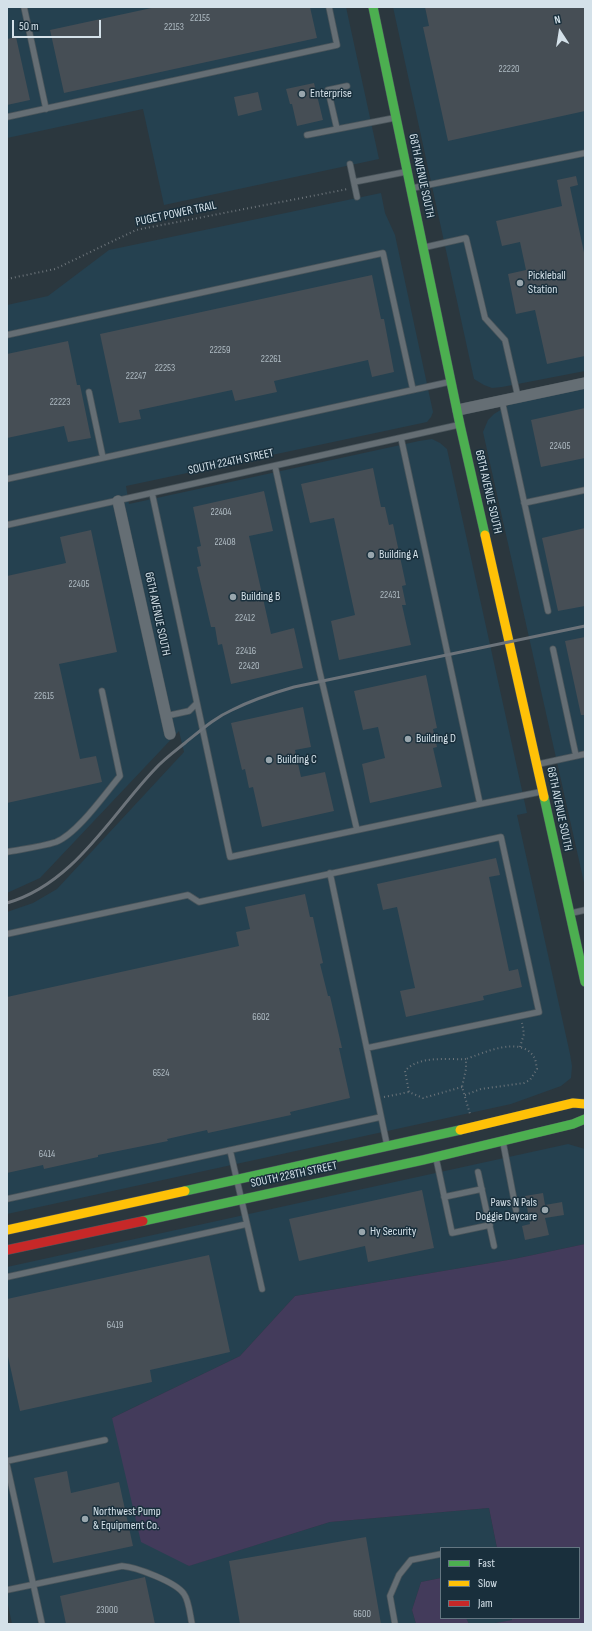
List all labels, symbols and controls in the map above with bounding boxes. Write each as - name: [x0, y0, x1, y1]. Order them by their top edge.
- scale bar: [14, 12, 103, 38]
- house number: 22155: [190, 12, 210, 24]
- north arrow: [540, 12, 580, 52]
- text: N: [553, 13, 562, 27]
- text: 50 m: [19, 19, 39, 34]
- house number: 22153: [164, 21, 184, 33]
- house number: 22220: [499, 63, 519, 75]
- place label: Enterprise: [310, 87, 352, 101]
- marker: Enterprise: [297, 89, 307, 99]
- street label: 68TH AVENUE SOUTH: [405, 133, 437, 219]
- street label: PUGET POWER TRAIL: [134, 198, 218, 230]
- place label: Pickleball Station: [528, 269, 566, 297]
- marker: Pickleball Station: [515, 278, 525, 288]
- house number: 22259: [210, 344, 230, 356]
- house number: 22261: [261, 353, 281, 365]
- house number: 22253: [155, 362, 175, 374]
- house number: 22247: [126, 370, 146, 382]
- house number: 22223: [50, 396, 70, 408]
- house number: 22405: [550, 440, 570, 452]
- street label: SOUTH 224TH STREET: [187, 446, 275, 478]
- street label: 68TH AVENUE SOUTH: [471, 449, 505, 535]
- house number: 22404: [210, 506, 232, 518]
- house number: 22408: [214, 536, 236, 548]
- place label: Building A: [379, 548, 418, 562]
- marker: Building A: [366, 550, 376, 560]
- street label: 66TH AVENUE SOUTH: [141, 571, 173, 657]
- house number: 22405: [69, 578, 89, 590]
- house number: 22431: [380, 589, 400, 601]
- place label: Building B: [241, 590, 280, 604]
- marker: Building B: [228, 592, 238, 602]
- house number: 22412: [235, 612, 255, 624]
- house number: 22416: [236, 645, 256, 657]
- house number: 22420: [239, 660, 259, 672]
- house number: 22615: [34, 690, 54, 702]
- place label: Building D: [416, 732, 456, 746]
- marker: Building D: [403, 734, 413, 744]
- place label: Building C: [277, 753, 317, 767]
- marker: Building C: [264, 755, 274, 765]
- street label: 68TH AVENUE SOUTH: [543, 766, 575, 852]
- house number: 6602: [252, 1011, 270, 1023]
- house number: 6524: [153, 1067, 169, 1079]
- house number: 6414: [39, 1148, 55, 1160]
- street label: SOUTH 228TH STREET: [249, 1159, 339, 1191]
- place label: Paws N Pals Doggie Daycare: [475, 1196, 537, 1224]
- marker: Paws N Pals Doggie Daycare: [540, 1205, 550, 1215]
- place label: Hy Security: [370, 1225, 416, 1239]
- marker: Hy Security: [357, 1227, 367, 1237]
- house number: 6419: [107, 1319, 123, 1331]
- place label: Northwest Pump & Equipment Co.: [93, 1505, 161, 1533]
- marker: Northwest Pump & Equipment Co.: [80, 1514, 90, 1524]
- legend: [440, 1547, 580, 1619]
- text: Fast: [478, 1556, 495, 1571]
- text: Slow: [478, 1576, 497, 1591]
- text: Jam: [478, 1596, 493, 1611]
- house number: 23000: [96, 1604, 118, 1616]
- house number: 6600: [353, 1608, 371, 1620]

